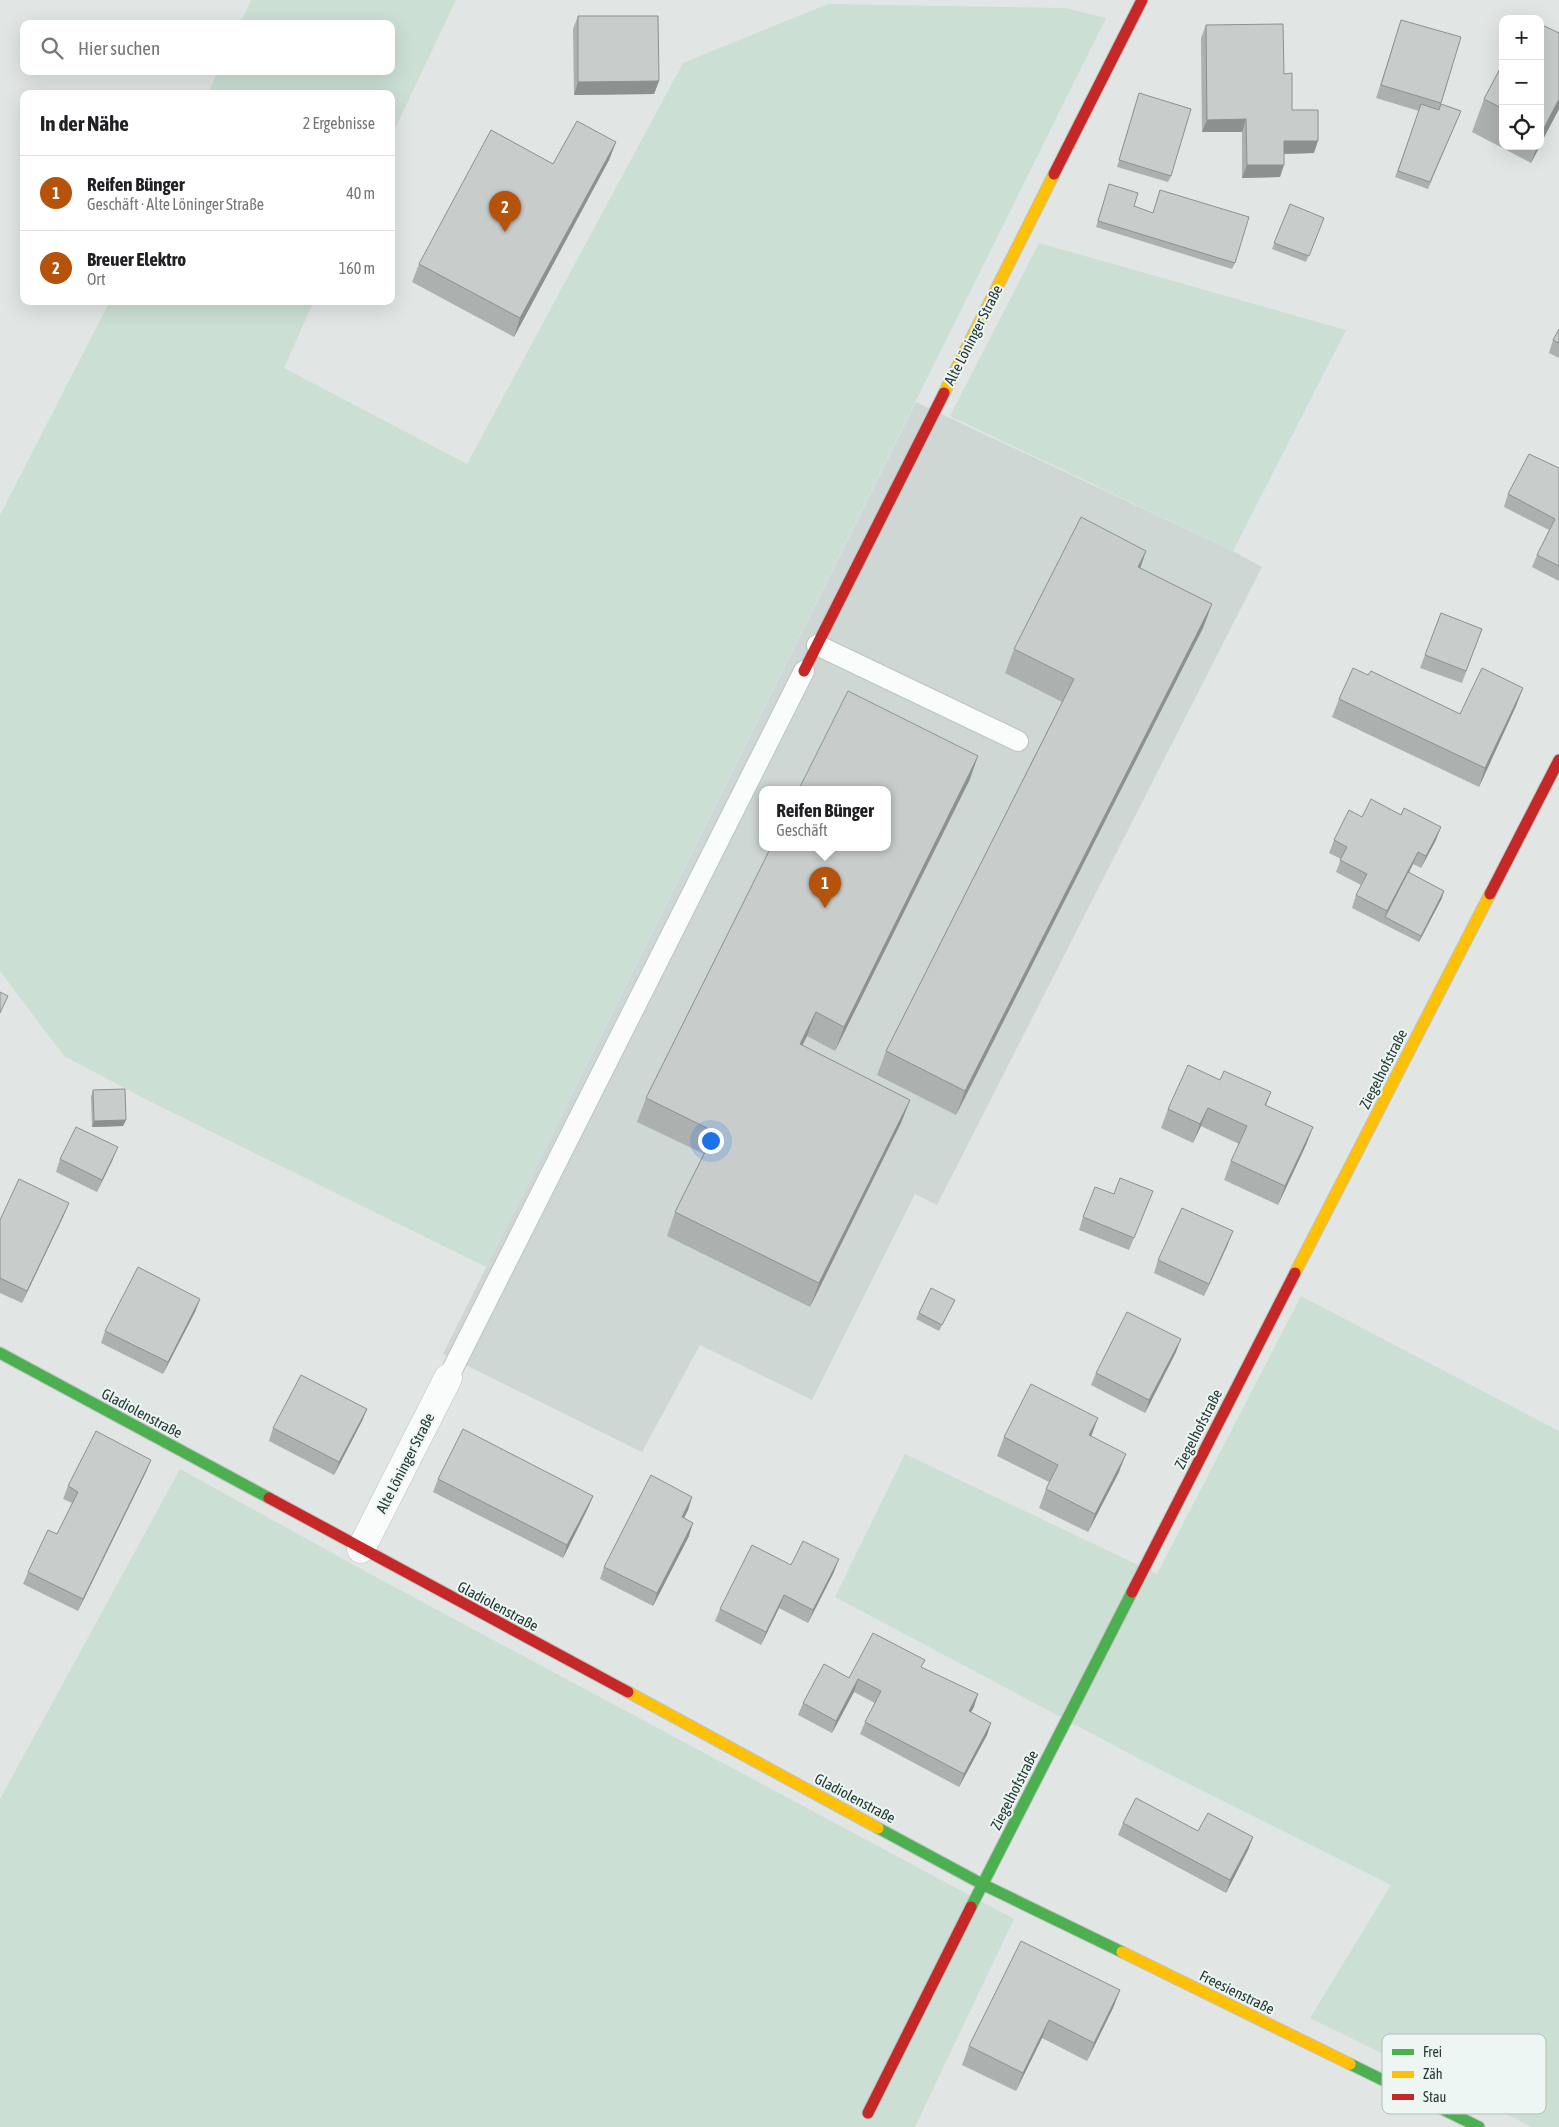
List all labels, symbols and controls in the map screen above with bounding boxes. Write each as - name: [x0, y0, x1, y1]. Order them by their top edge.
- map controls: [1499, 15, 1544, 150]
- button: +: [1499, 15, 1544, 60]
- search box: [20, 20, 395, 75]
- icon: search: [38, 34, 66, 62]
- text: Hier suchen: [78, 37, 160, 59]
- button: −: [1499, 60, 1544, 105]
- button: locate: [1499, 105, 1544, 150]
- text: In der Nähe: [40, 111, 129, 135]
- text: 2 Ergebnisse: [303, 114, 375, 132]
- text: Reifen Bünger: [87, 173, 185, 195]
- text: 1: [52, 184, 60, 202]
- text: 40 m: [346, 184, 375, 202]
- pin: 2: [489, 191, 521, 232]
- text: Geschäft · Alte Löninger Straße: [87, 195, 264, 213]
- text: Breuer Elektro: [87, 248, 186, 270]
- text: 2: [52, 259, 60, 277]
- text: 160 m: [339, 259, 375, 277]
- text: Ort: [87, 270, 106, 288]
- street label: Alte Löninger Straße: [940, 282, 1006, 388]
- popup: [759, 786, 891, 851]
- text: Reifen Bünger: [776, 799, 874, 821]
- text: Geschäft: [776, 821, 828, 839]
- pin: 1: [809, 867, 841, 908]
- street label: Ziegelhofstraße: [1356, 1026, 1410, 1112]
- your location: [698, 1128, 724, 1154]
- street label: Gladiolenstraße: [99, 1385, 185, 1441]
- street label: Ziegelhofstraße: [1171, 1386, 1225, 1472]
- street label: Alte Löninger Straße: [372, 1410, 438, 1516]
- street label: Gladiolenstraße: [455, 1578, 541, 1634]
- street label: Ziegelhofstraße: [987, 1747, 1041, 1833]
- street label: Gladiolenstraße: [812, 1770, 898, 1826]
- street label: Freesienstraße: [1197, 1967, 1277, 2018]
- legend: [1382, 2034, 1546, 2114]
- text: Frei: [1423, 2044, 1442, 2060]
- text: Zäh: [1423, 2066, 1443, 2082]
- text: Stau: [1423, 2089, 1446, 2105]

